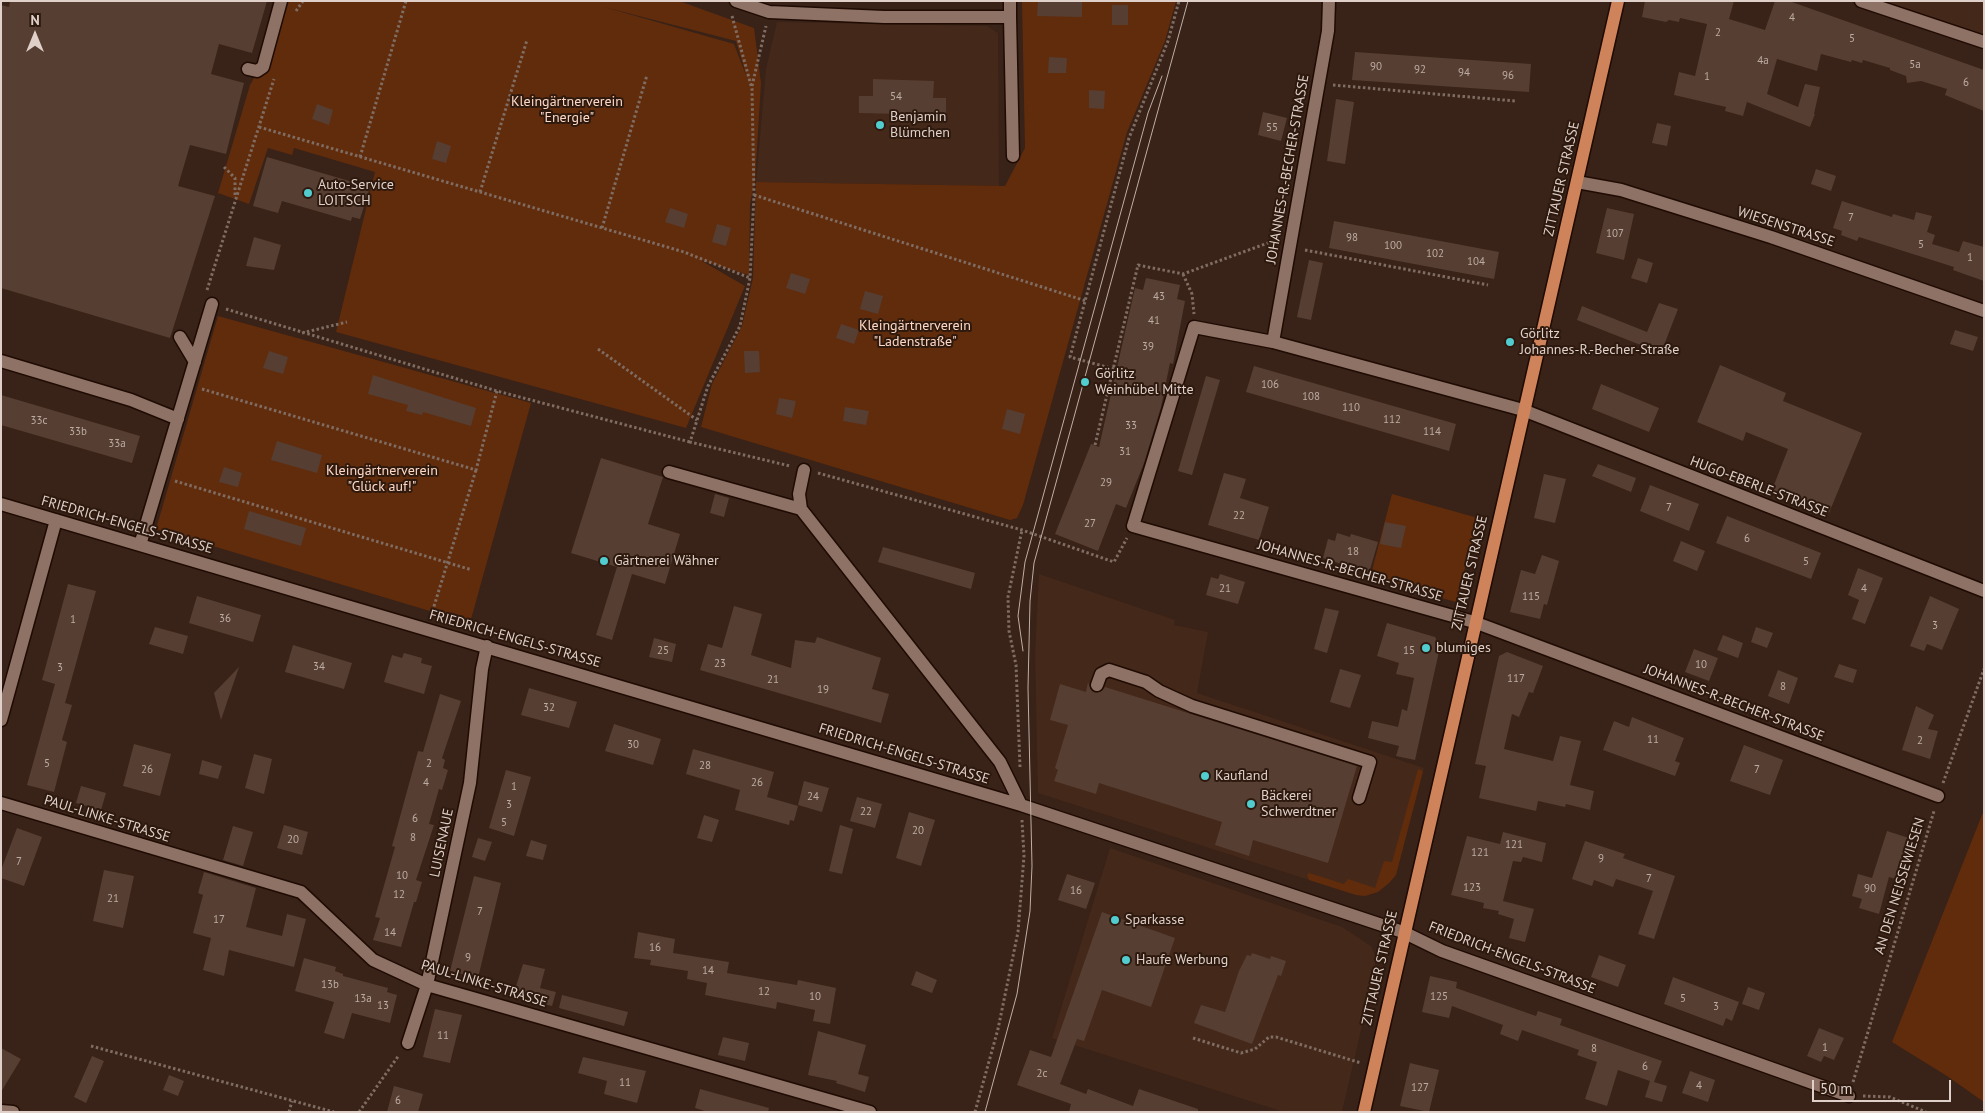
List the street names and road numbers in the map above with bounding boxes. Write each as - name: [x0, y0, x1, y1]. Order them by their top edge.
- street label: JOHANNES-R.-BECHER-STRASSE: [1263, 73, 1313, 265]
- street label: ZITTAUER STRASSE: [1541, 120, 1583, 238]
- street label: WIESENSTRASSE: [1735, 203, 1837, 251]
- street label: HUGO-EBERLE-STRASSE: [1687, 453, 1831, 521]
- street label: FRIEDRICH-ENGELS-STRASSE: [39, 492, 215, 558]
- street label: ZITTAUER STRASSE: [1449, 514, 1491, 632]
- street label: JOHANNES-R.-BECHER-STRASSE: [1255, 536, 1445, 606]
- street label: FRIEDRICH-ENGELS-STRASSE: [427, 606, 603, 672]
- street label: JOHANNES-R.-BECHER-STRASSE: [1641, 661, 1827, 745]
- street label: FRIEDRICH-ENGELS-STRASSE: [817, 720, 991, 788]
- street label: PAUL-LINKE-STRASSE: [42, 792, 172, 846]
- street label: LUISENAUE: [427, 807, 457, 879]
- street label: AN DEN NEISSEWIESEN: [1871, 816, 1929, 956]
- street label: ZITTAUER STRASSE: [1359, 909, 1401, 1027]
- street label: FRIEDRICH-ENGELS-STRASSE: [1426, 918, 1598, 998]
- street label: PAUL-LINKE-STRASSE: [419, 957, 549, 1011]

